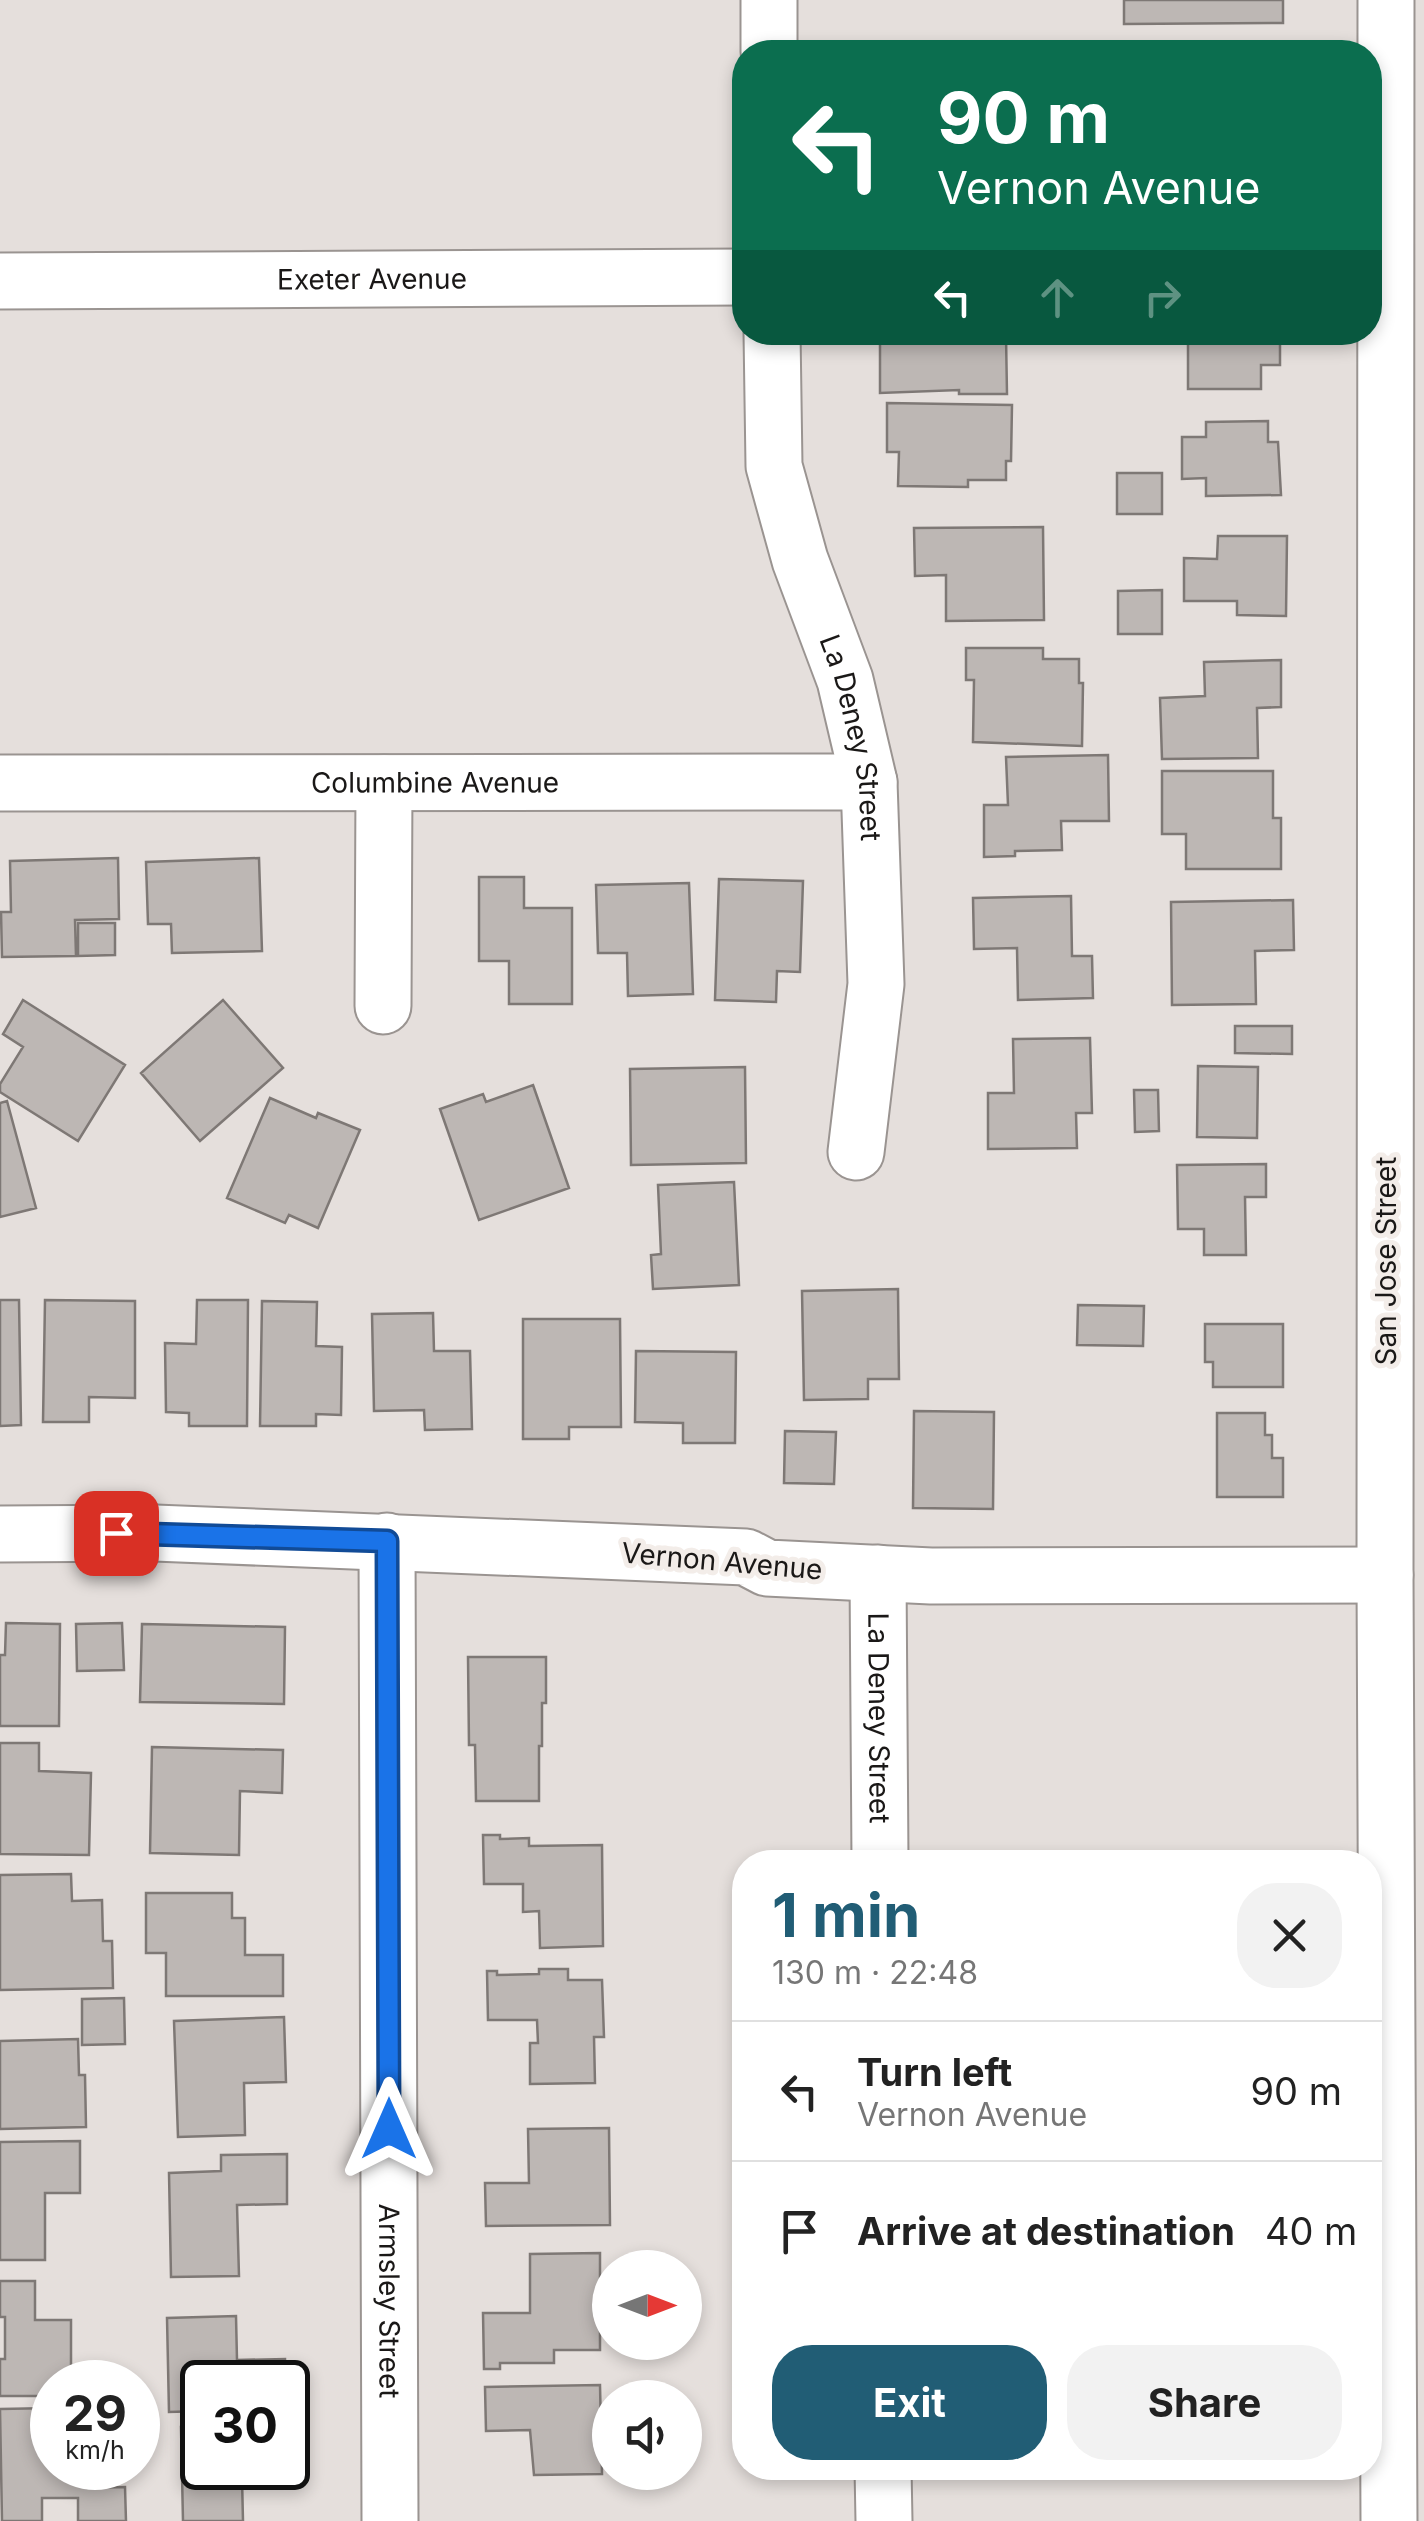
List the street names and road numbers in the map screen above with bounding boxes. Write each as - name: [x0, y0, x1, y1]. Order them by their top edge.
- street label: Exeter Avenue: [277, 261, 467, 297]
- street label: La Deney Street: [813, 630, 888, 842]
- street label: Columbine Avenue: [311, 765, 559, 800]
- street label: San Jose Street: [1369, 1157, 1403, 1365]
- street label: Vernon Avenue: [620, 1535, 824, 1587]
- street label: La Deney Street: [861, 1612, 897, 1824]
- street label: Armsley Street: [372, 2204, 407, 2398]

